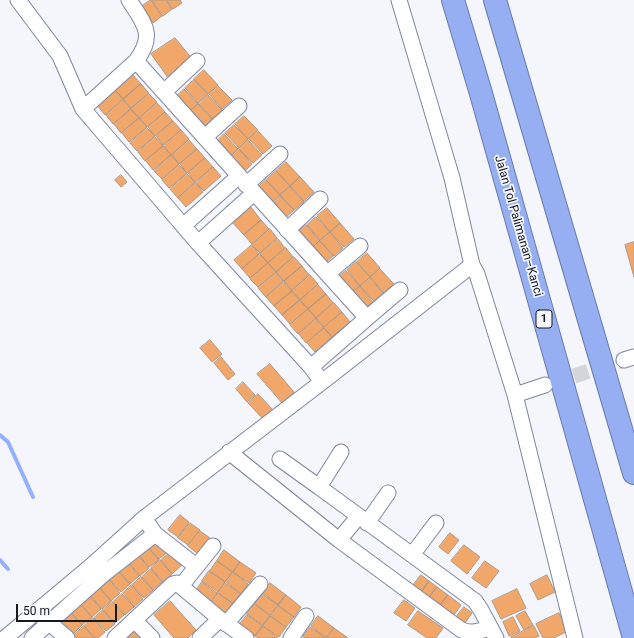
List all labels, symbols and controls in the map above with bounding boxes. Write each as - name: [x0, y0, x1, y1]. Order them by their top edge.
- street label: Jalan Tol Palimanan–Kanci: [491, 154, 545, 298]
- road number: 1: [536, 310, 552, 328]
- scale bar: [18, 596, 119, 622]
- text: 50 m: [23, 604, 50, 618]

